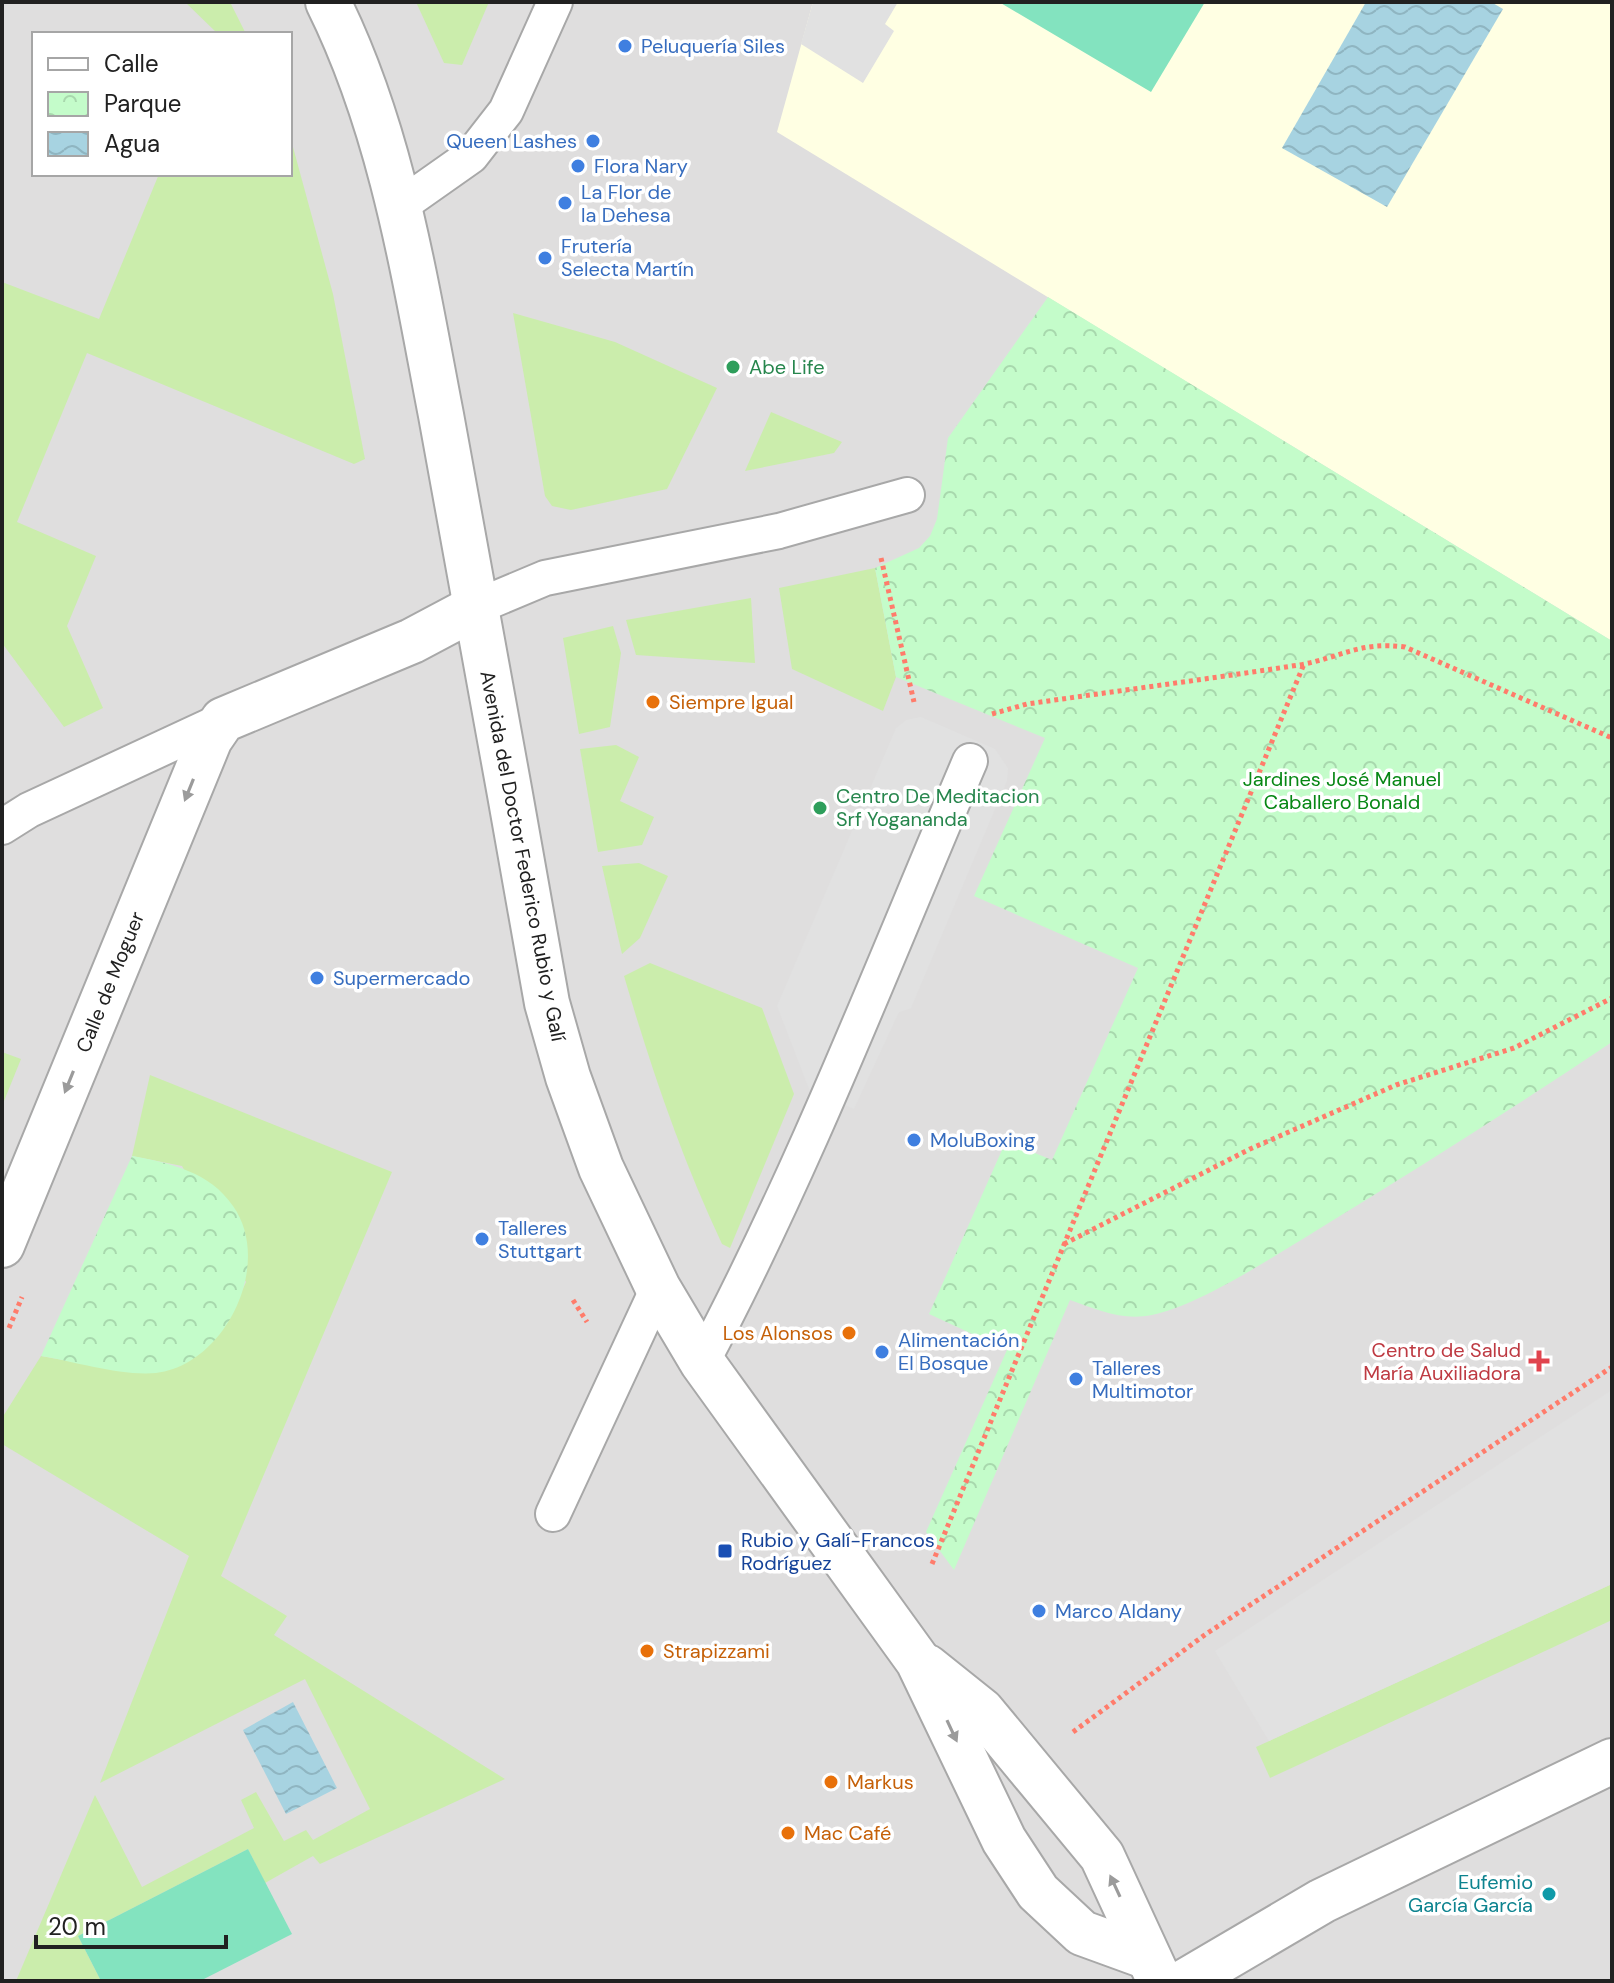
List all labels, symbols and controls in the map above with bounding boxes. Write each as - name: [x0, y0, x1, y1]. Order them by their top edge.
- legend: [32, 32, 292, 176]
- place label: Peluquería Siles: [641, 33, 785, 59]
- marker: Peluquería Siles: [616, 37, 634, 55]
- text: Calle: [104, 48, 159, 79]
- text: Parque: [104, 88, 181, 119]
- text: Agua: [104, 128, 160, 159]
- place label: Queen Lashes: [446, 128, 577, 154]
- marker: Queen Lashes: [584, 132, 602, 150]
- place label: Flora Nary: [594, 153, 688, 179]
- marker: Flora Nary: [569, 157, 587, 175]
- place label: La Flor de la Dehesa: [581, 179, 671, 228]
- marker: La Flor de la Dehesa: [556, 194, 574, 212]
- place label: Frutería Selecta Martín: [561, 233, 694, 282]
- marker: Frutería Selecta Martín: [536, 249, 554, 267]
- place label: Abe Life: [749, 354, 825, 380]
- marker: Abe Life: [724, 358, 742, 376]
- street label: Avenida del Doctor Federico Rubio y Galí: [474, 669, 572, 1044]
- place label: Siempre Igual: [669, 689, 793, 715]
- marker: Siempre Igual: [644, 693, 662, 711]
- park label: Jardines José Manuel Caballero Bonald: [1243, 766, 1441, 815]
- one-way arrow: [182, 778, 195, 802]
- place label: Centro De Meditacion Srf Yogananda: [836, 783, 1039, 832]
- marker: Centro De Meditacion Srf Yogananda: [811, 799, 829, 817]
- street label: Calle de Moguer: [70, 908, 150, 1056]
- place label: Supermercado: [333, 965, 470, 991]
- marker: Supermercado: [308, 969, 326, 987]
- one-way arrow: [62, 1070, 75, 1094]
- place label: MoluBoxing: [930, 1127, 1035, 1153]
- marker: MoluBoxing: [905, 1131, 923, 1149]
- place label: Talleres Stuttgart: [498, 1215, 582, 1264]
- marker: Talleres Stuttgart: [473, 1230, 491, 1248]
- place label: Los Alonsos: [723, 1320, 833, 1346]
- marker: Los Alonsos: [840, 1324, 858, 1342]
- place label: Alimentación El Bosque: [898, 1327, 1020, 1376]
- place label: Centro de Salud María Auxiliadora: [1363, 1337, 1521, 1386]
- marker: Alimentación El Bosque: [873, 1343, 891, 1361]
- marker: Centro de Salud María Auxiliadora: [1528, 1350, 1550, 1372]
- place label: Talleres Multimotor: [1092, 1355, 1193, 1404]
- marker: Talleres Multimotor: [1067, 1370, 1085, 1388]
- place label: Rubio y Galí-Francos Rodríguez: [741, 1527, 935, 1576]
- marker: Rubio y Galí-Francos Rodríguez: [716, 1542, 734, 1560]
- place label: Marco Aldany: [1055, 1598, 1182, 1624]
- marker: Marco Aldany: [1030, 1602, 1048, 1620]
- place label: Strapizzami: [663, 1638, 770, 1664]
- marker: Strapizzami: [638, 1642, 656, 1660]
- one-way arrow: [945, 1720, 959, 1743]
- place label: Markus: [847, 1769, 914, 1795]
- marker: Markus: [822, 1773, 840, 1791]
- place label: Mac Café: [804, 1820, 891, 1846]
- marker: Mac Café: [779, 1824, 797, 1842]
- place label: Eufemio García García: [1408, 1869, 1533, 1918]
- one-way arrow: [1109, 1874, 1122, 1898]
- marker: Eufemio García García: [1540, 1885, 1558, 1903]
- scale bar: [36, 1899, 226, 1949]
- text: 20 m: [48, 1911, 106, 1942]

